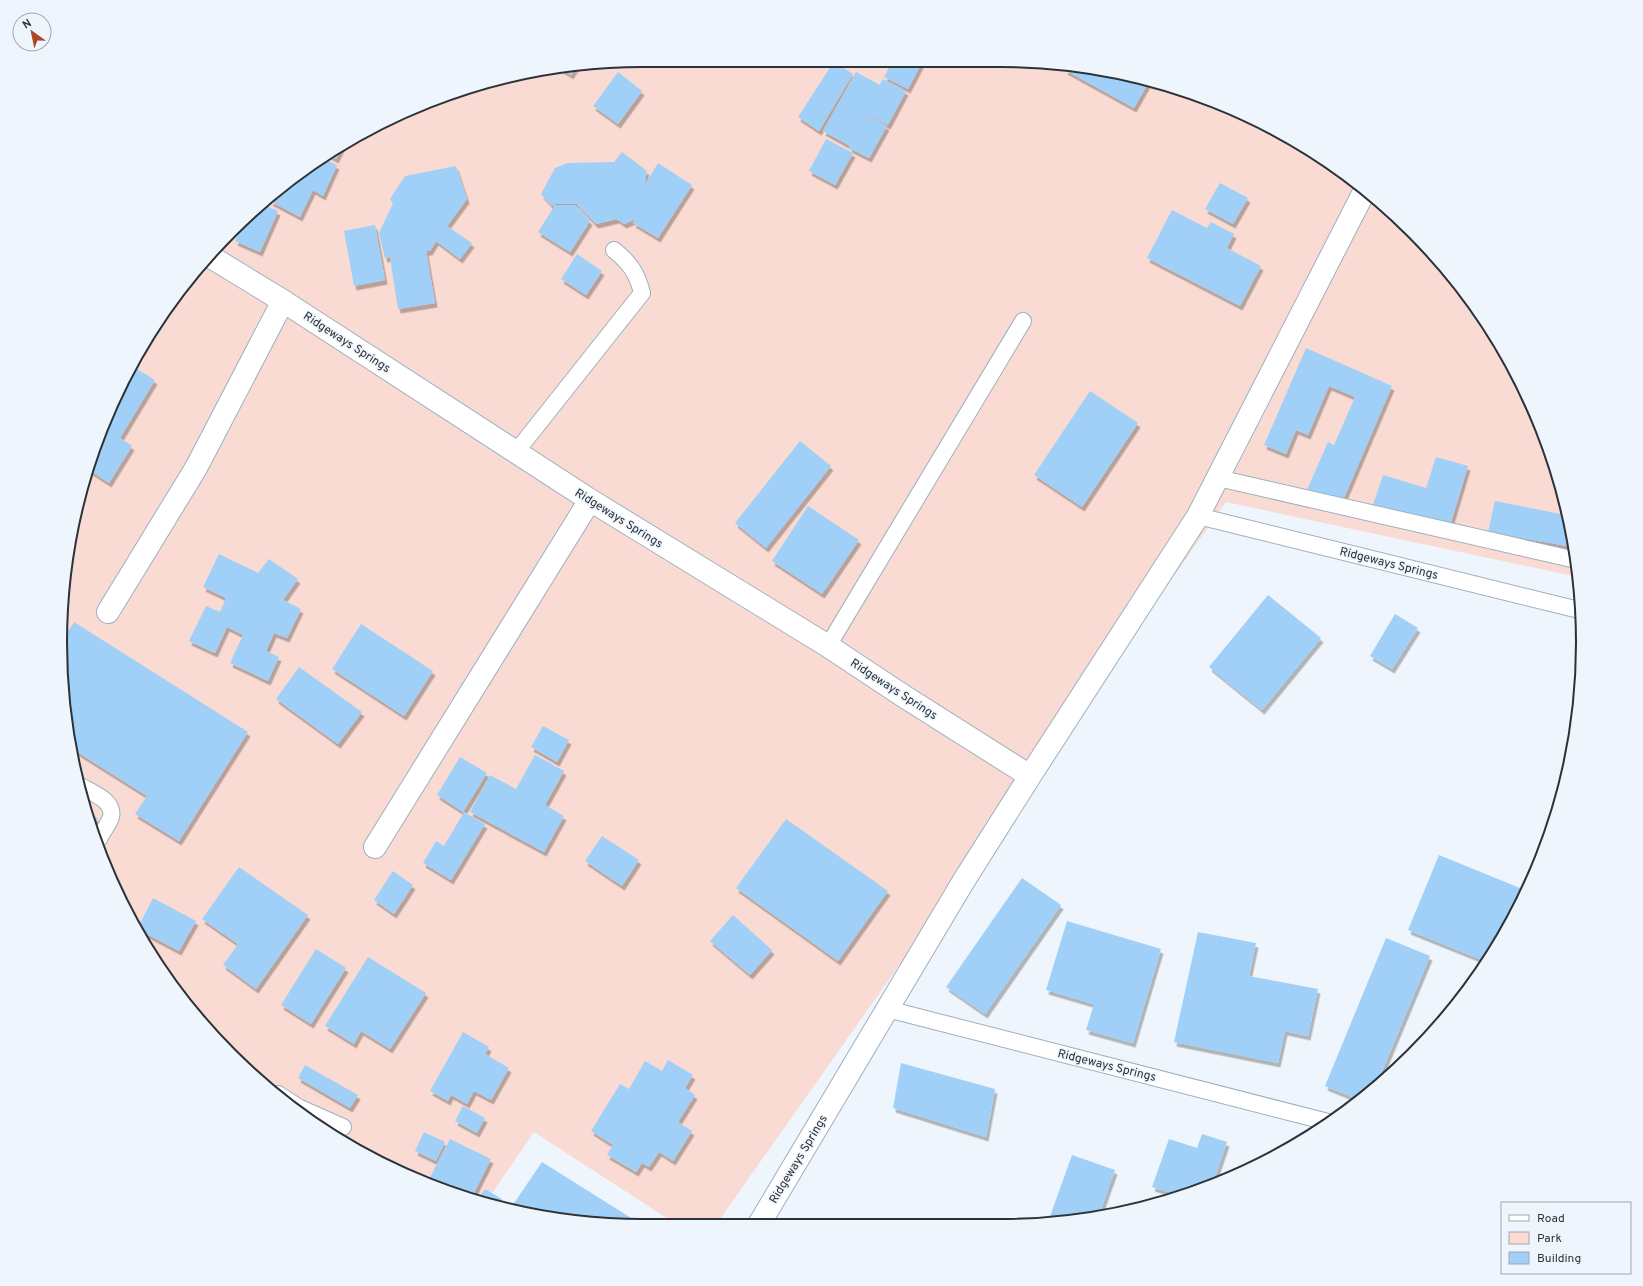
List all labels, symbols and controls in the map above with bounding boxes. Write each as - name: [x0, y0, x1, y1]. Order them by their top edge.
- north arrow: [12, 12, 52, 52]
- text: N: [20, 16, 34, 32]
- street label: Ridgeways Springs: [300, 309, 393, 377]
- street label: Ridgeways Springs: [571, 485, 666, 552]
- street label: Ridgeways Springs: [1338, 544, 1440, 584]
- street label: Ridgeways Springs: [847, 656, 940, 724]
- street label: Ridgeways Springs: [1056, 1046, 1158, 1086]
- street label: Ridgeways Springs: [766, 1112, 832, 1207]
- legend: [1501, 1202, 1631, 1274]
- text: Road: [1537, 1211, 1565, 1227]
- text: Park: [1537, 1231, 1562, 1247]
- text: Building: [1537, 1251, 1581, 1267]

